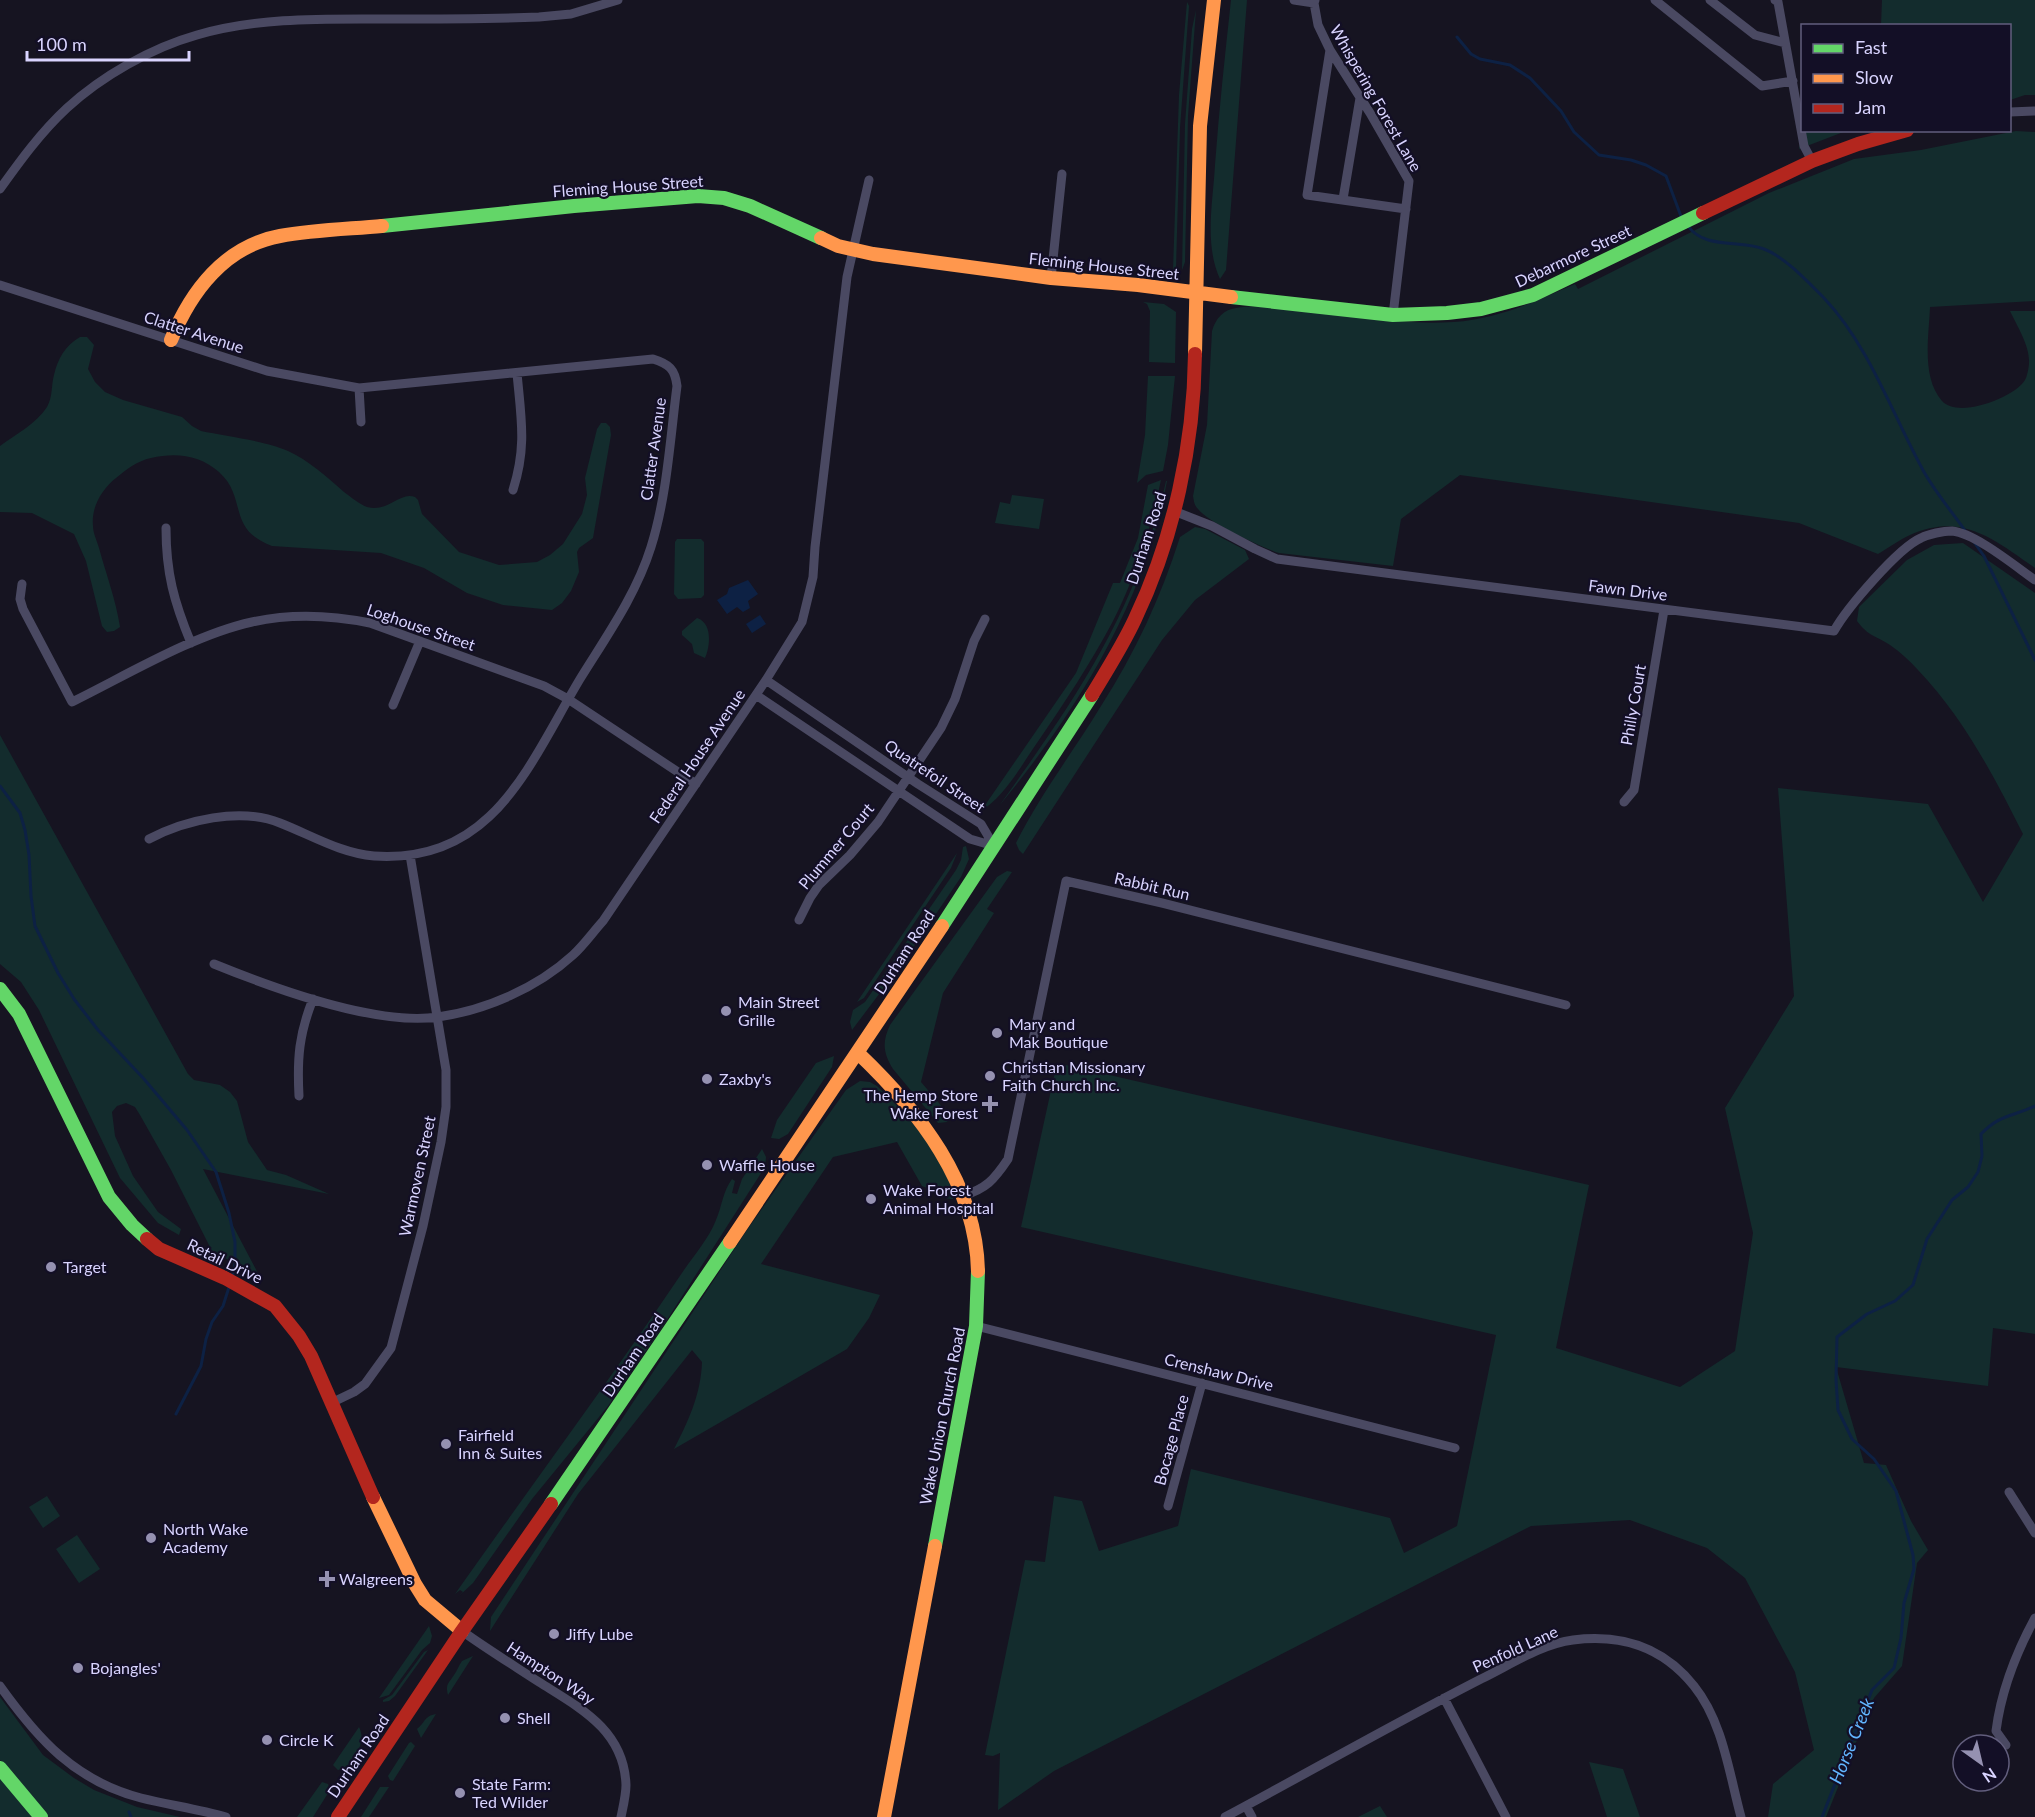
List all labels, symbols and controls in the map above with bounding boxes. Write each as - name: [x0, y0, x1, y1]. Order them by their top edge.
- street label: Whispering Forest Lane: [1327, 21, 1426, 175]
- scale bar: [27, 24, 189, 62]
- legend: [1801, 24, 2011, 132]
- text: 100 m: [36, 33, 87, 55]
- text: Fast: [1855, 36, 1888, 58]
- text: Slow: [1855, 66, 1893, 88]
- text: Jam: [1855, 96, 1886, 118]
- street label: Fleming House Street: [552, 171, 704, 200]
- street label: Debarmore Street: [1512, 220, 1634, 291]
- street label: Fleming House Street: [1028, 248, 1180, 283]
- street label: Clatter Avenue: [142, 306, 246, 357]
- street label: Clatter Avenue: [636, 396, 669, 502]
- street label: Durham Road: [1122, 489, 1169, 587]
- street label: Fawn Drive: [1587, 575, 1669, 604]
- street label: Loghouse Street: [364, 599, 478, 654]
- street label: Philly Court: [1616, 663, 1649, 747]
- street label: Federal House Avenue: [645, 685, 749, 826]
- street label: Quatrefoil Street: [881, 735, 989, 816]
- street label: Plummer Court: [794, 799, 877, 893]
- street label: Rabbit Run: [1112, 868, 1192, 903]
- street label: Durham Road: [869, 906, 938, 997]
- place label: Main Street Grille: [738, 992, 820, 1029]
- marker: Main Street Grille: [719, 1004, 733, 1018]
- place label: Mary and Mak Boutique: [1009, 1014, 1108, 1051]
- marker: Mary and Mak Boutique: [990, 1026, 1004, 1040]
- place label: Christian Missionary Faith Church Inc.: [1002, 1057, 1146, 1094]
- place label: Zaxby's: [719, 1069, 772, 1088]
- marker: Christian Missionary Faith Church Inc.: [983, 1069, 997, 1083]
- marker: Zaxby's: [700, 1072, 714, 1086]
- place label: The Hemp Store Wake Forest: [864, 1085, 978, 1122]
- marker: The Hemp Store Wake Forest: [983, 1097, 997, 1111]
- street label: Warmoven Street: [394, 1113, 439, 1238]
- place label: Waffle House: [719, 1155, 815, 1174]
- marker: Waffle House: [700, 1158, 714, 1172]
- place label: Wake Forest Animal Hospital: [883, 1180, 994, 1217]
- marker: Wake Forest Animal Hospital: [864, 1192, 878, 1206]
- street label: Retail Drive: [184, 1234, 266, 1287]
- place label: Target: [63, 1257, 107, 1276]
- marker: Target: [44, 1260, 58, 1274]
- street label: Durham Road: [598, 1309, 667, 1400]
- street label: Wake Union Church Road: [915, 1326, 968, 1506]
- street label: Crenshaw Drive: [1163, 1349, 1276, 1394]
- street label: Bocage Place: [1149, 1393, 1192, 1487]
- place label: Fairfield Inn & Suites: [458, 1425, 542, 1462]
- marker: Fairfield Inn & Suites: [439, 1437, 453, 1451]
- place label: North Wake Academy: [163, 1519, 248, 1556]
- marker: North Wake Academy: [144, 1531, 158, 1545]
- place label: Walgreens: [339, 1569, 413, 1588]
- marker: Walgreens: [320, 1572, 334, 1586]
- street label: Penfold Lane: [1469, 1621, 1560, 1676]
- place label: Jiffy Lube: [566, 1624, 633, 1643]
- marker: Jiffy Lube: [547, 1627, 561, 1641]
- street label: Hampton Way: [504, 1637, 600, 1709]
- place label: Bojangles': [90, 1658, 161, 1677]
- marker: Bojangles': [71, 1661, 85, 1675]
- water label: Horse Creek: [1824, 1694, 1878, 1787]
- place label: Shell: [517, 1708, 550, 1727]
- street label: Durham Road: [323, 1710, 392, 1801]
- marker: Shell: [498, 1711, 512, 1725]
- place label: Circle K: [279, 1730, 334, 1749]
- marker: Circle K: [260, 1733, 274, 1747]
- north arrow: [1951, 1733, 2011, 1793]
- text: N: [1979, 1765, 2000, 1787]
- place label: State Farm: Ted Wilder: [472, 1774, 551, 1811]
- marker: State Farm: Ted Wilder: [453, 1786, 467, 1800]

